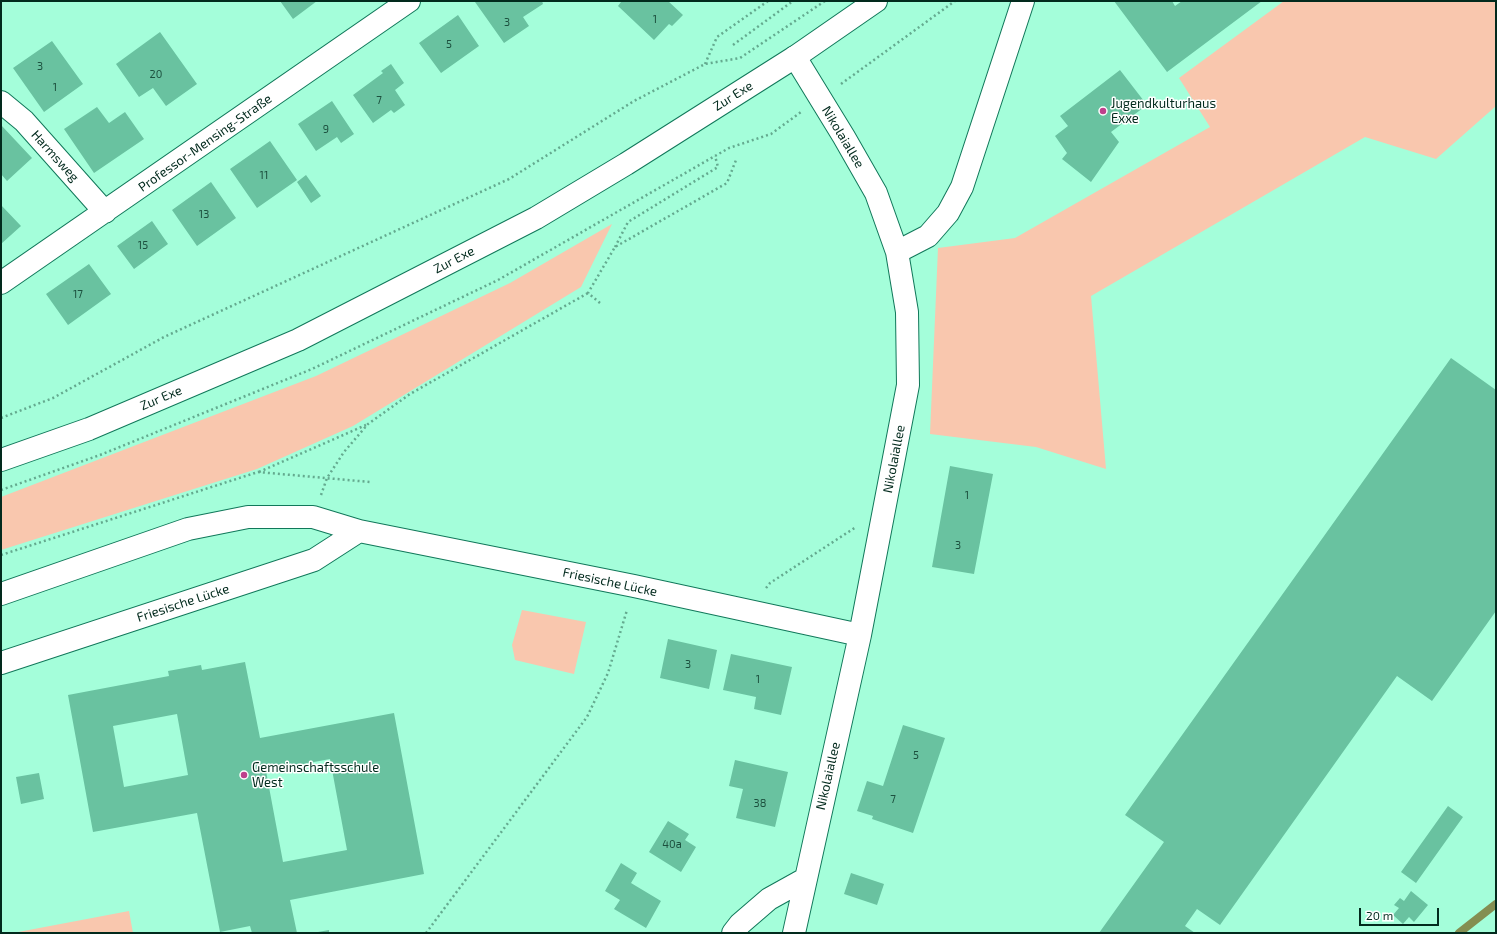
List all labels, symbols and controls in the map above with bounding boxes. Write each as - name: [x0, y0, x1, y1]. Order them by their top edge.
- house number: 1: [653, 12, 657, 26]
- house number: 3: [504, 15, 510, 29]
- house number: 5: [446, 37, 452, 51]
- house number: 3: [37, 59, 43, 73]
- house number: 20: [150, 67, 162, 81]
- street label: Zur Exe: [710, 78, 756, 114]
- house number: 1: [53, 80, 57, 94]
- street label: Professor-Mensing-Straße: [135, 91, 275, 195]
- house number: 7: [376, 93, 382, 107]
- place label: Jugendkulturhaus Exxe: [1111, 96, 1216, 127]
- street label: Nikolaiallee: [818, 103, 868, 171]
- marker: Jugendkulturhaus Exxe: [1098, 106, 1108, 116]
- house number: 9: [323, 122, 329, 136]
- street label: Harmsweg: [28, 127, 82, 185]
- house number: 11: [260, 168, 268, 182]
- house number: 13: [199, 207, 209, 221]
- house number: 15: [138, 238, 148, 252]
- street label: Zur Exe: [431, 243, 477, 277]
- house number: 17: [73, 287, 83, 301]
- street label: Zur Exe: [138, 382, 184, 414]
- street label: Nikolaiallee: [880, 424, 908, 494]
- house number: 1: [965, 488, 969, 502]
- house number: 3: [955, 538, 961, 552]
- street label: Friesische Lücke: [561, 564, 659, 600]
- street label: Friesische Lücke: [135, 581, 231, 625]
- house number: 3: [685, 657, 691, 671]
- house number: 1: [756, 672, 760, 686]
- street label: Nikolaiallee: [813, 741, 843, 811]
- house number: 5: [913, 748, 919, 762]
- place label: Gemeinschaftsschule West: [252, 760, 379, 791]
- marker: Gemeinschaftsschule West: [239, 770, 249, 780]
- house number: 7: [890, 792, 896, 806]
- house number: 38: [754, 796, 766, 810]
- house number: 40a: [662, 837, 682, 851]
- scale bar: [1361, 900, 1441, 926]
- text: 20 m: [1366, 908, 1393, 922]

